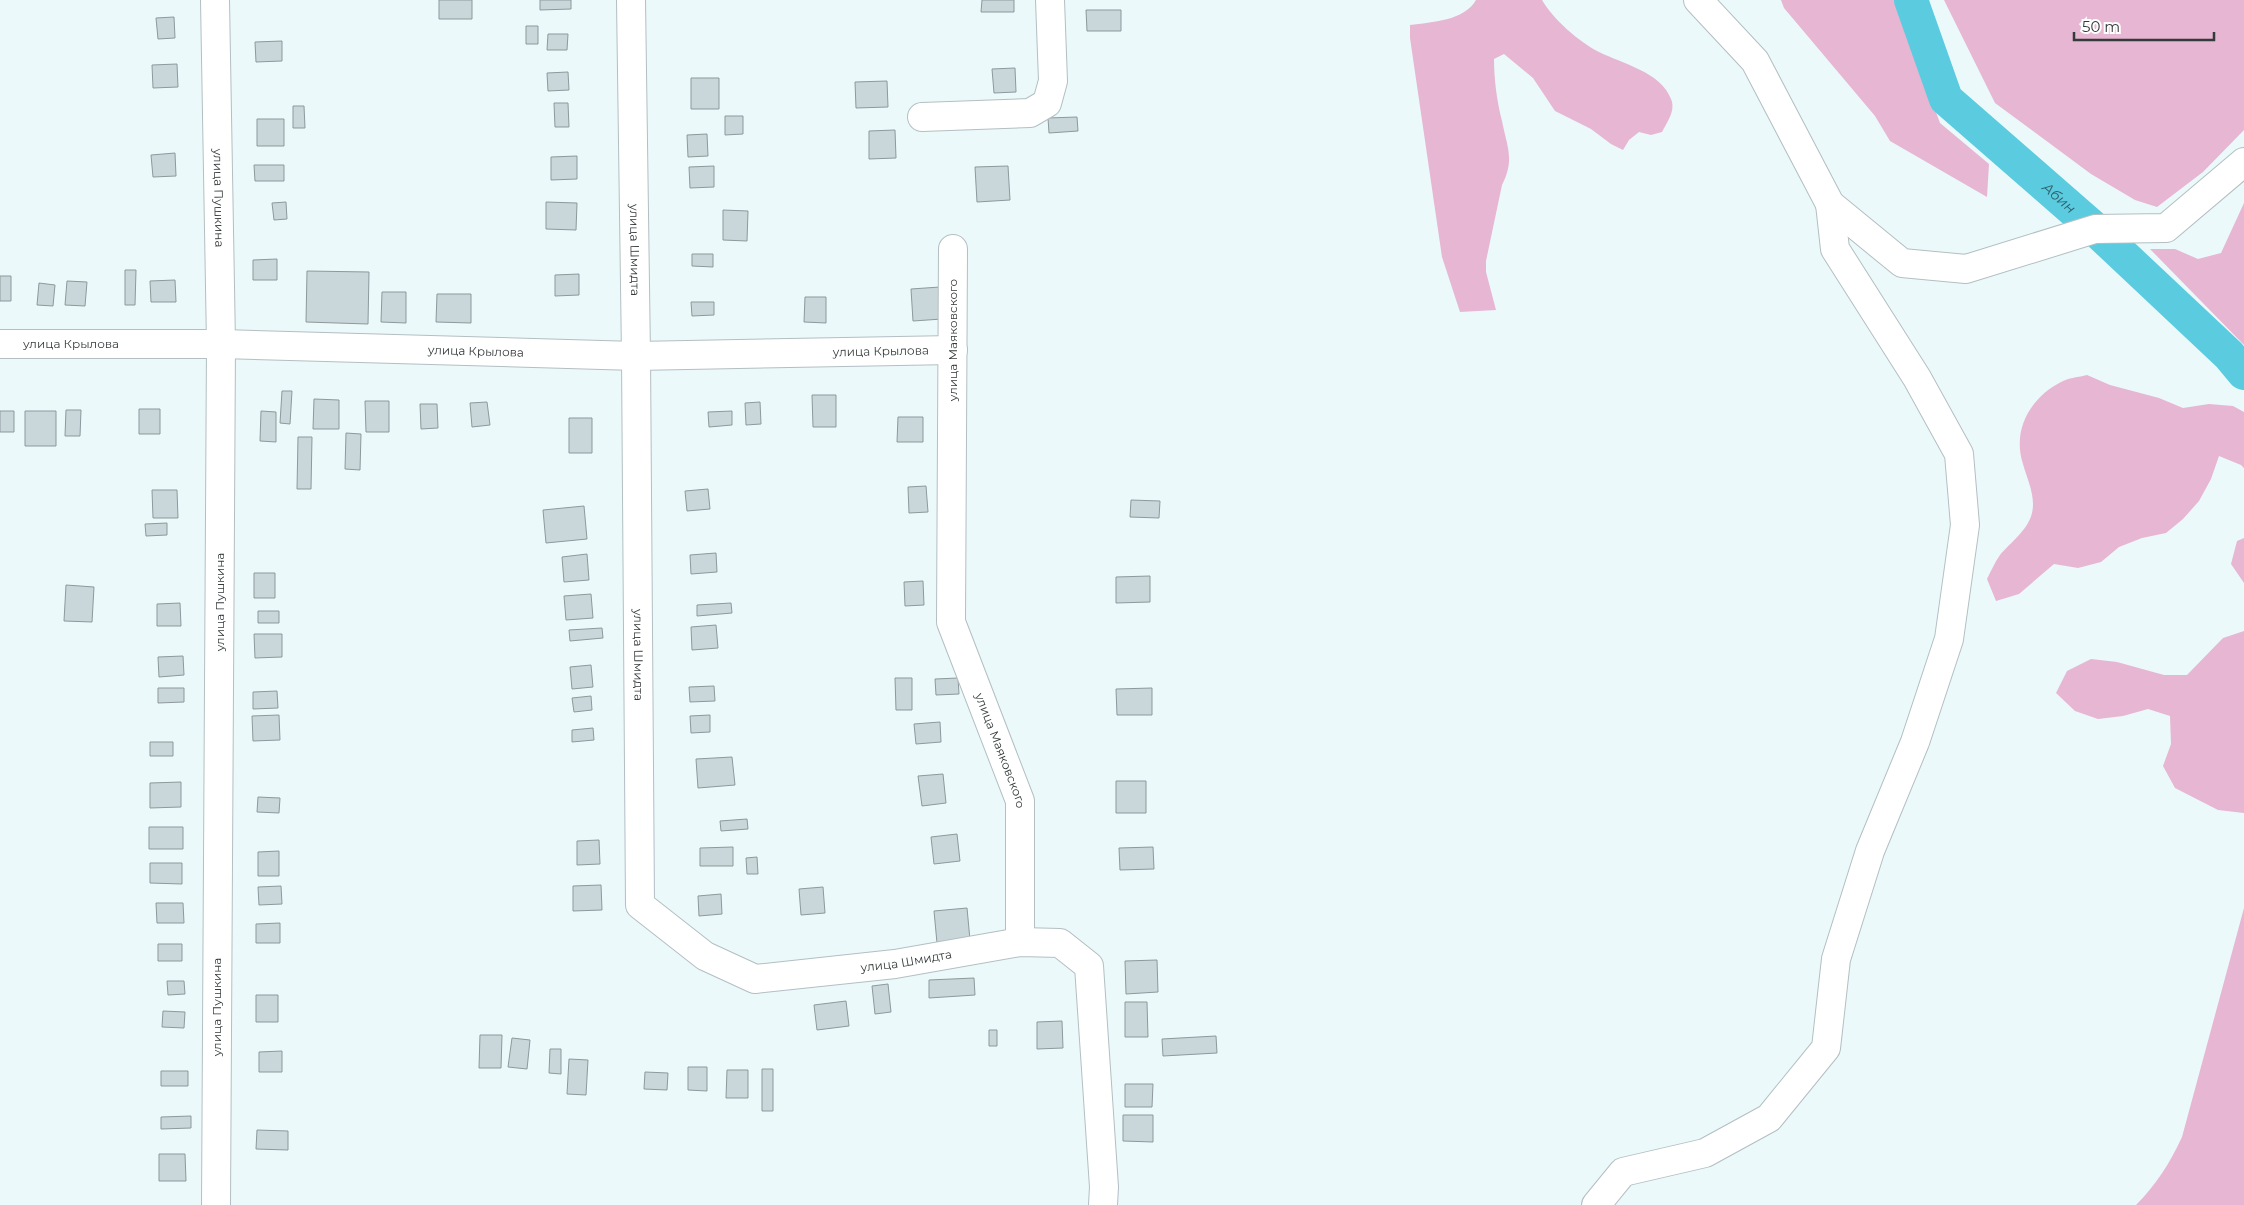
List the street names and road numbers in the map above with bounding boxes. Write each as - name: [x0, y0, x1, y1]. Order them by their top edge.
- street label: улица Пушкина: [211, 147, 227, 247]
- street label: улица Шмидта: [627, 203, 643, 296]
- street label: улица Маяковского: [945, 278, 960, 402]
- street label: улица Крылова: [22, 336, 119, 351]
- street label: улица Крылова: [427, 342, 524, 360]
- street label: улица Крылова: [832, 342, 929, 359]
- street label: улица Пушкина: [212, 553, 227, 652]
- street label: улица Шмидта: [631, 608, 647, 701]
- street label: улица Маяковского: [972, 690, 1028, 809]
- street label: улица Шмидта: [859, 946, 953, 975]
- street label: улица Пушкина: [209, 958, 224, 1057]

